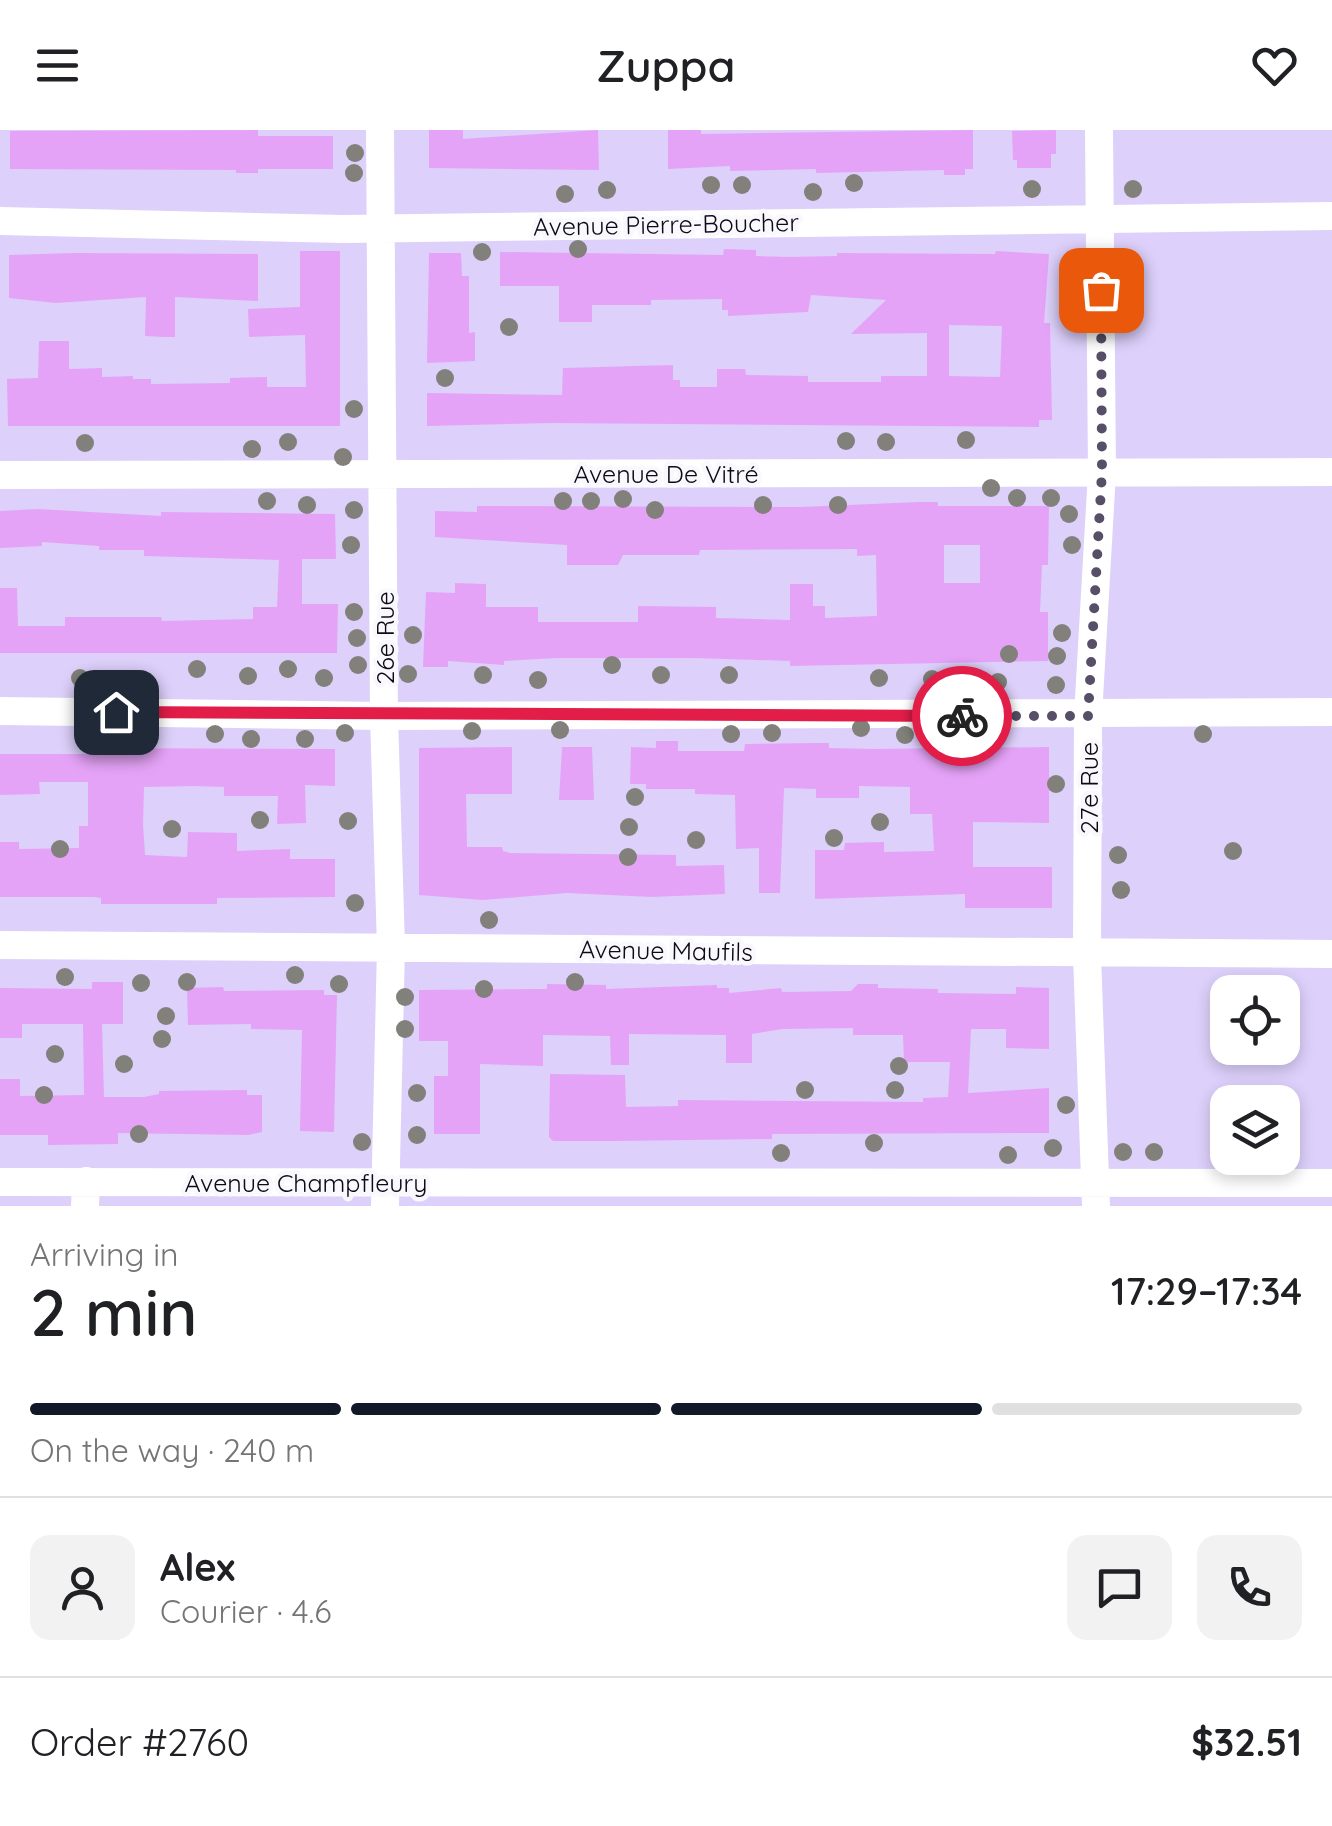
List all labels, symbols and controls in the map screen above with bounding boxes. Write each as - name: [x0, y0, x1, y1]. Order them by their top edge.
- text: Zuppa: [597, 37, 735, 93]
- icon: menu: [30, 38, 85, 93]
- icon: heart: [1247, 38, 1302, 93]
- street label: Avenue Pierre-Boucher: [533, 206, 799, 242]
- pin: [1059, 248, 1144, 333]
- icon: bag: [1074, 263, 1129, 318]
- street label: Avenue De Vitré: [573, 458, 759, 489]
- street label: 26e Rue: [369, 591, 400, 685]
- courier: [912, 666, 1012, 766]
- pin: [74, 670, 159, 755]
- icon: home: [89, 685, 144, 740]
- icon: bike: [935, 689, 990, 744]
- street label: 27e Rue: [1073, 742, 1104, 834]
- street label: Avenue Maufils: [579, 933, 753, 967]
- map controls: [1210, 975, 1300, 1175]
- button: locate: [1210, 975, 1300, 1065]
- button: layers: [1210, 1085, 1300, 1175]
- street label: Avenue Champfleury: [185, 1167, 427, 1198]
- text: Arriving in: [30, 1234, 179, 1274]
- text: 17:29–17:34: [1111, 1267, 1302, 1315]
- text: 2 min: [30, 1271, 198, 1352]
- text: On the way · 240 m: [30, 1430, 314, 1470]
- button: person: [30, 1535, 135, 1640]
- button: chat: [1067, 1535, 1172, 1640]
- button: phone: [1197, 1535, 1302, 1640]
- text: Alex: [160, 1543, 235, 1591]
- text: Courier · 4.6: [160, 1591, 332, 1631]
- text: Order #2760: [30, 1718, 249, 1766]
- text: $32.51: [1191, 1718, 1302, 1766]

